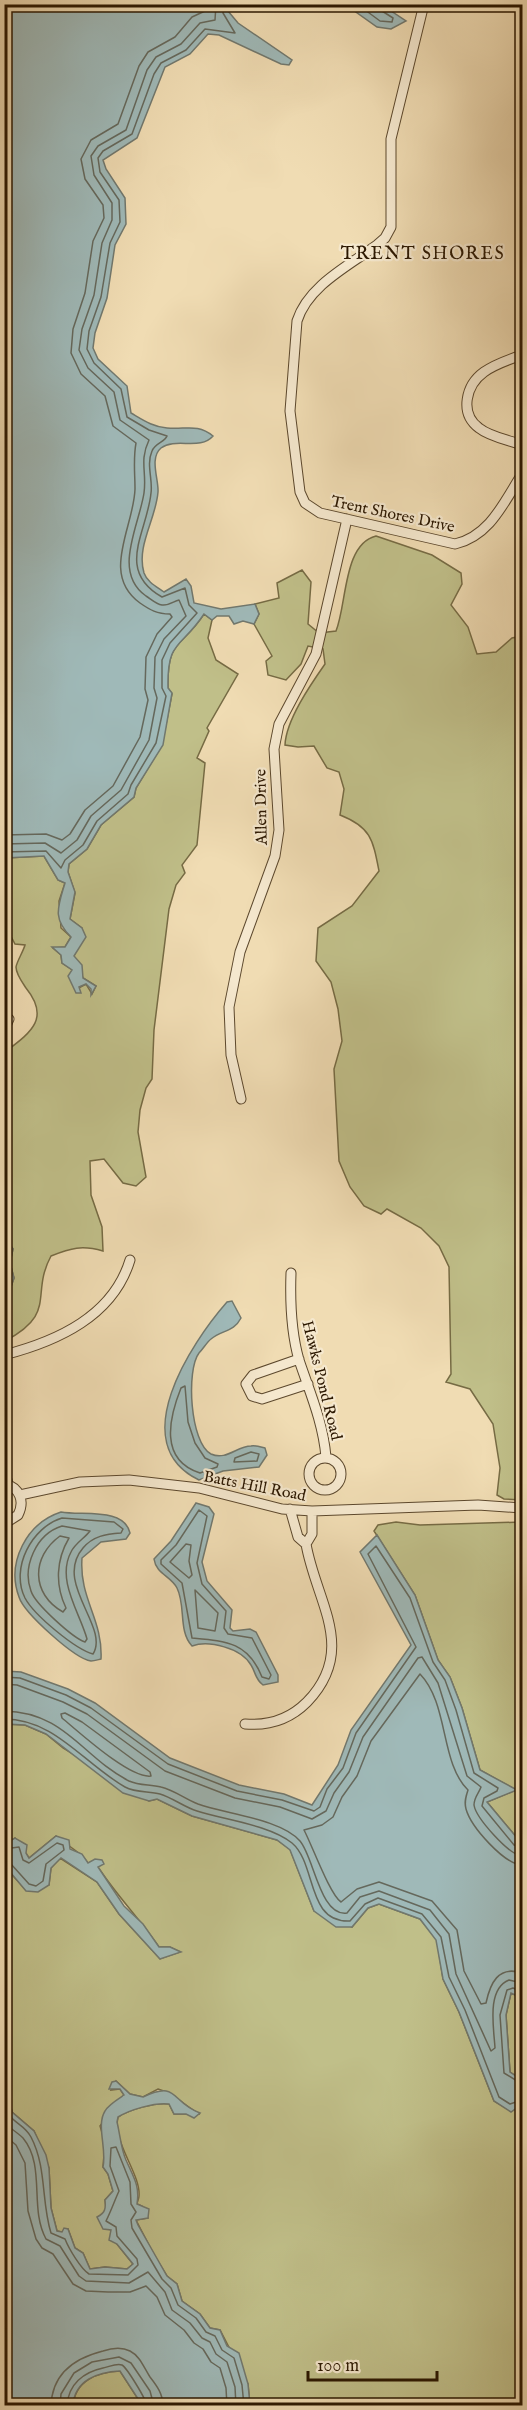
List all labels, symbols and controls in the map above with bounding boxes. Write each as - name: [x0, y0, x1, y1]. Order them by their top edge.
- district label: TRENT SHORES: [341, 243, 505, 266]
- street label: Trent Shores Drive: [329, 492, 456, 538]
- street label: Allen Drive: [251, 769, 273, 846]
- street label: Hawks Pond Road: [297, 1319, 346, 1443]
- street label: Batts Hill Road: [202, 1467, 308, 1507]
- scale bar: [308, 2344, 437, 2382]
- text: 100 m: [317, 2355, 359, 2378]

